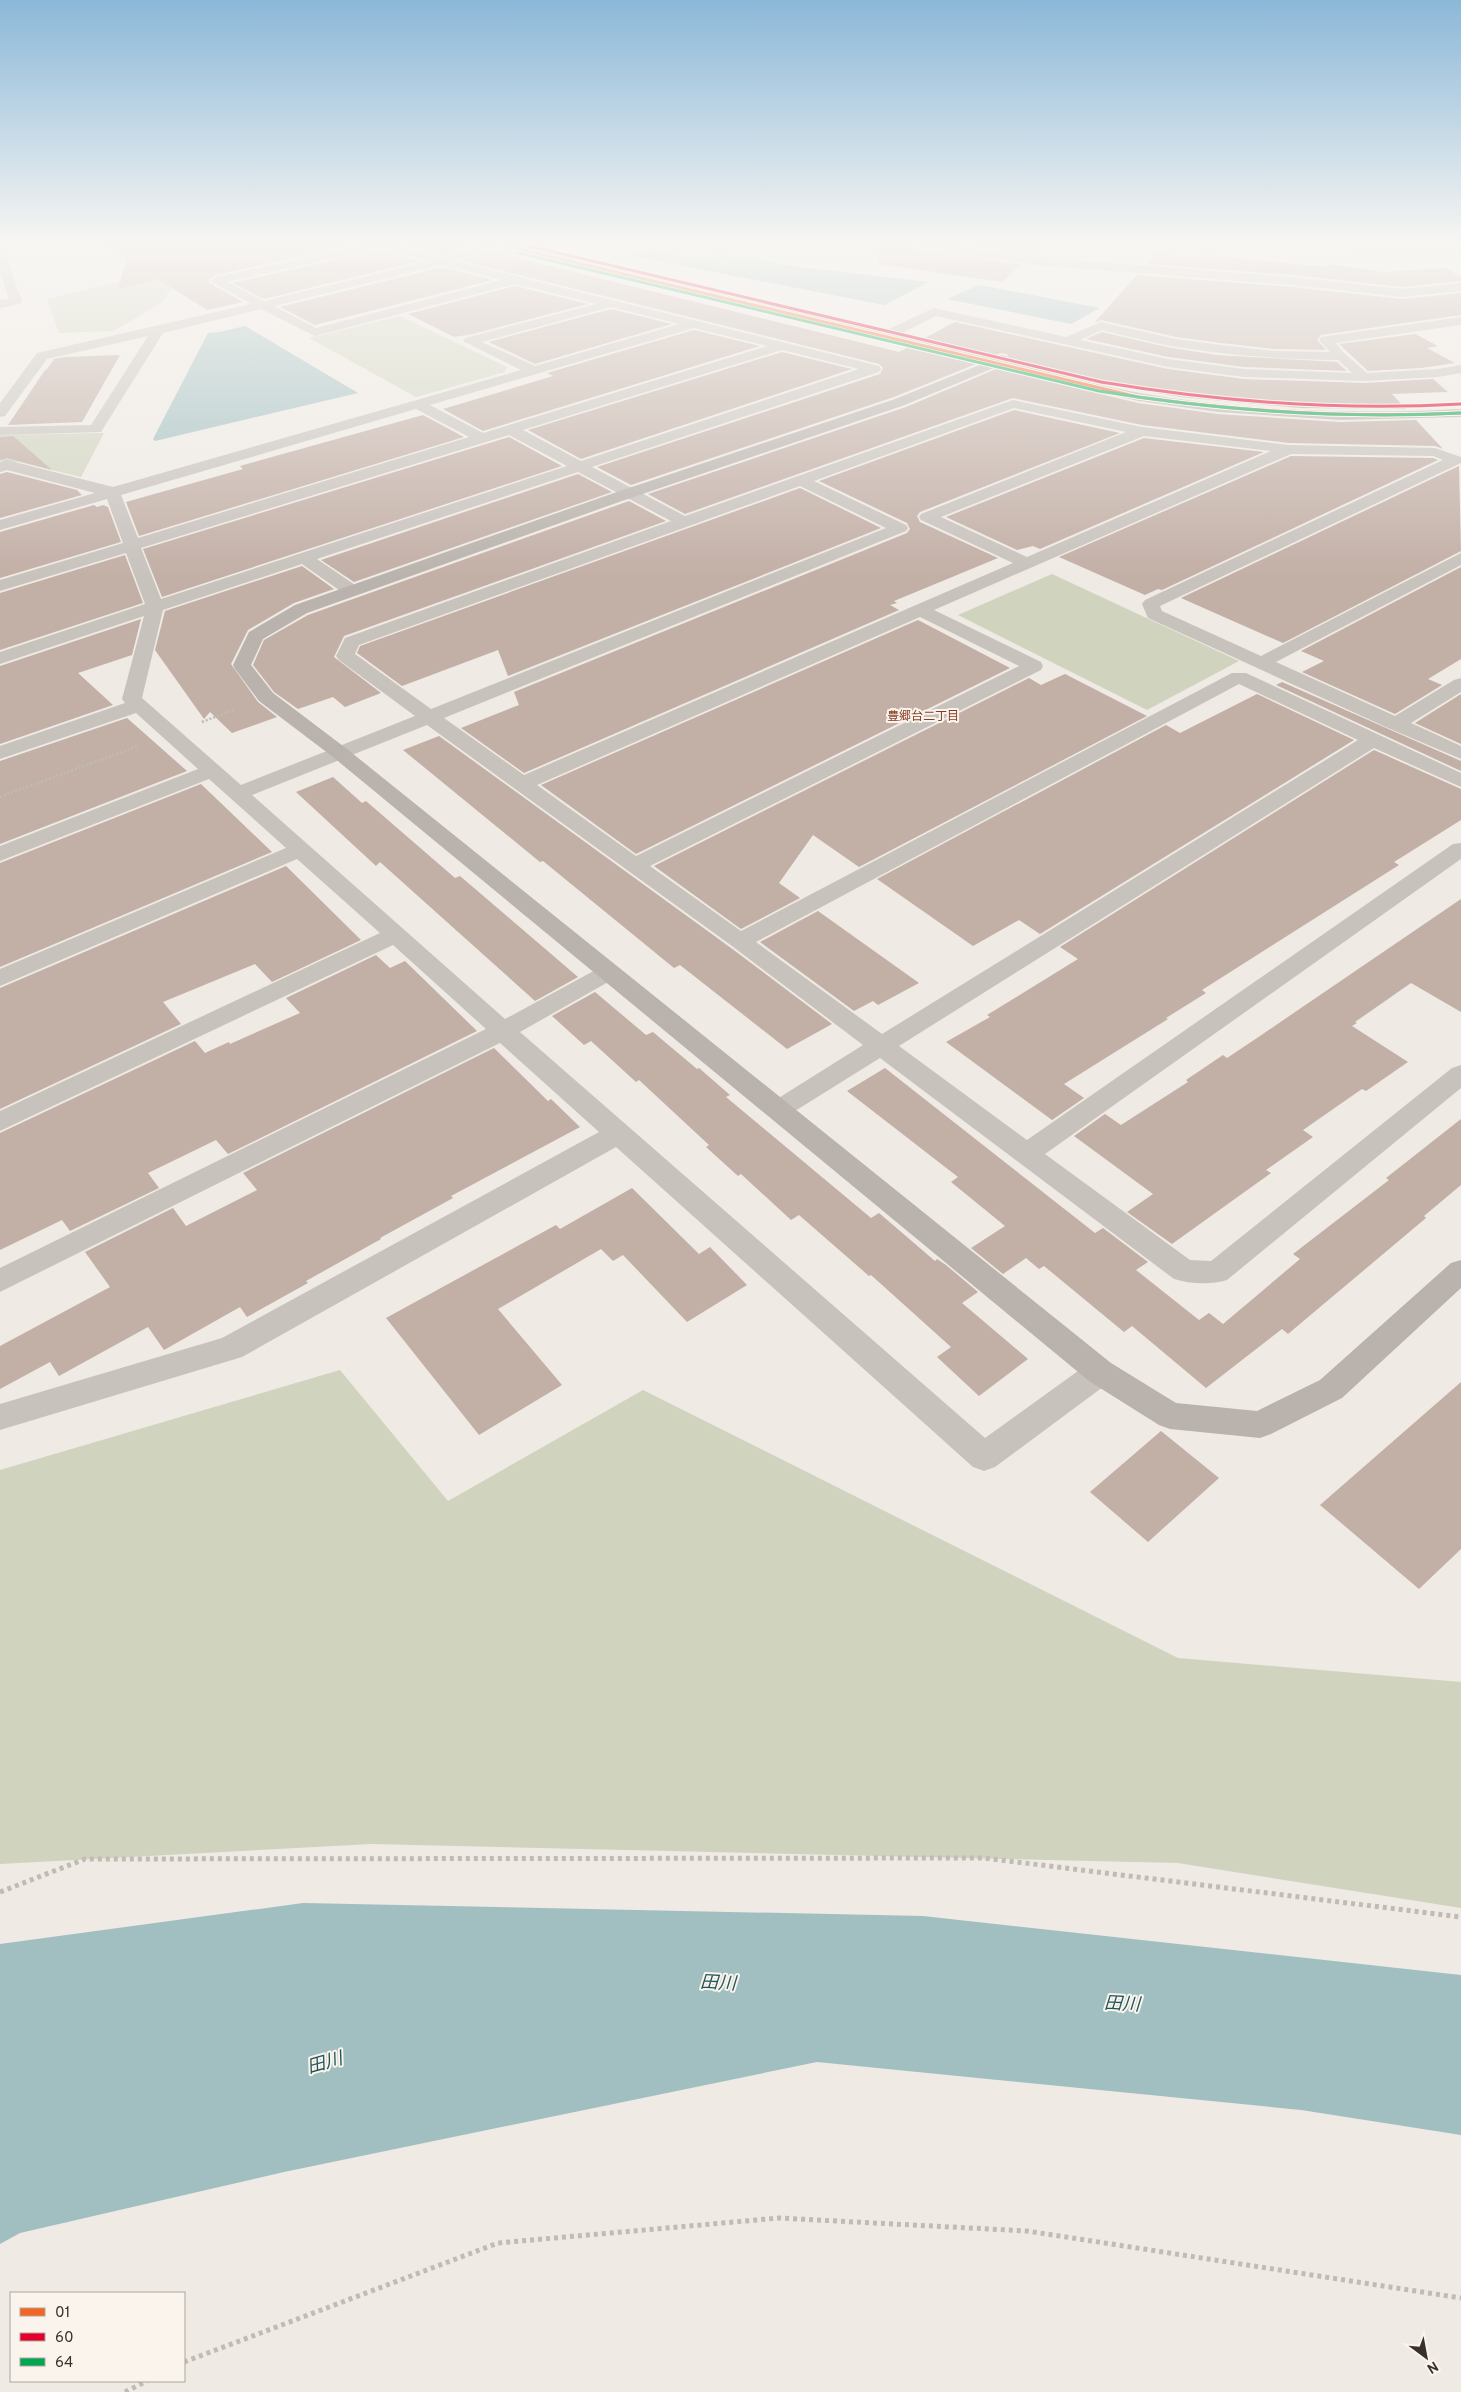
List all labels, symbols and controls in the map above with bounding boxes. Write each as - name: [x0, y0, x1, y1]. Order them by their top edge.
- district label: 豊郷台二丁目: [887, 709, 959, 725]
- water label: 田川: [699, 1972, 739, 1997]
- water label: 田川: [1103, 1993, 1143, 2018]
- water label: 田川: [305, 2047, 347, 2080]
- legend: [10, 2292, 185, 2382]
- text: 01: [55, 2304, 70, 2323]
- text: 60: [55, 2329, 74, 2348]
- north arrow: [1401, 2332, 1451, 2382]
- text: 64: [55, 2354, 73, 2373]
- text: N: [1423, 2357, 1441, 2377]

